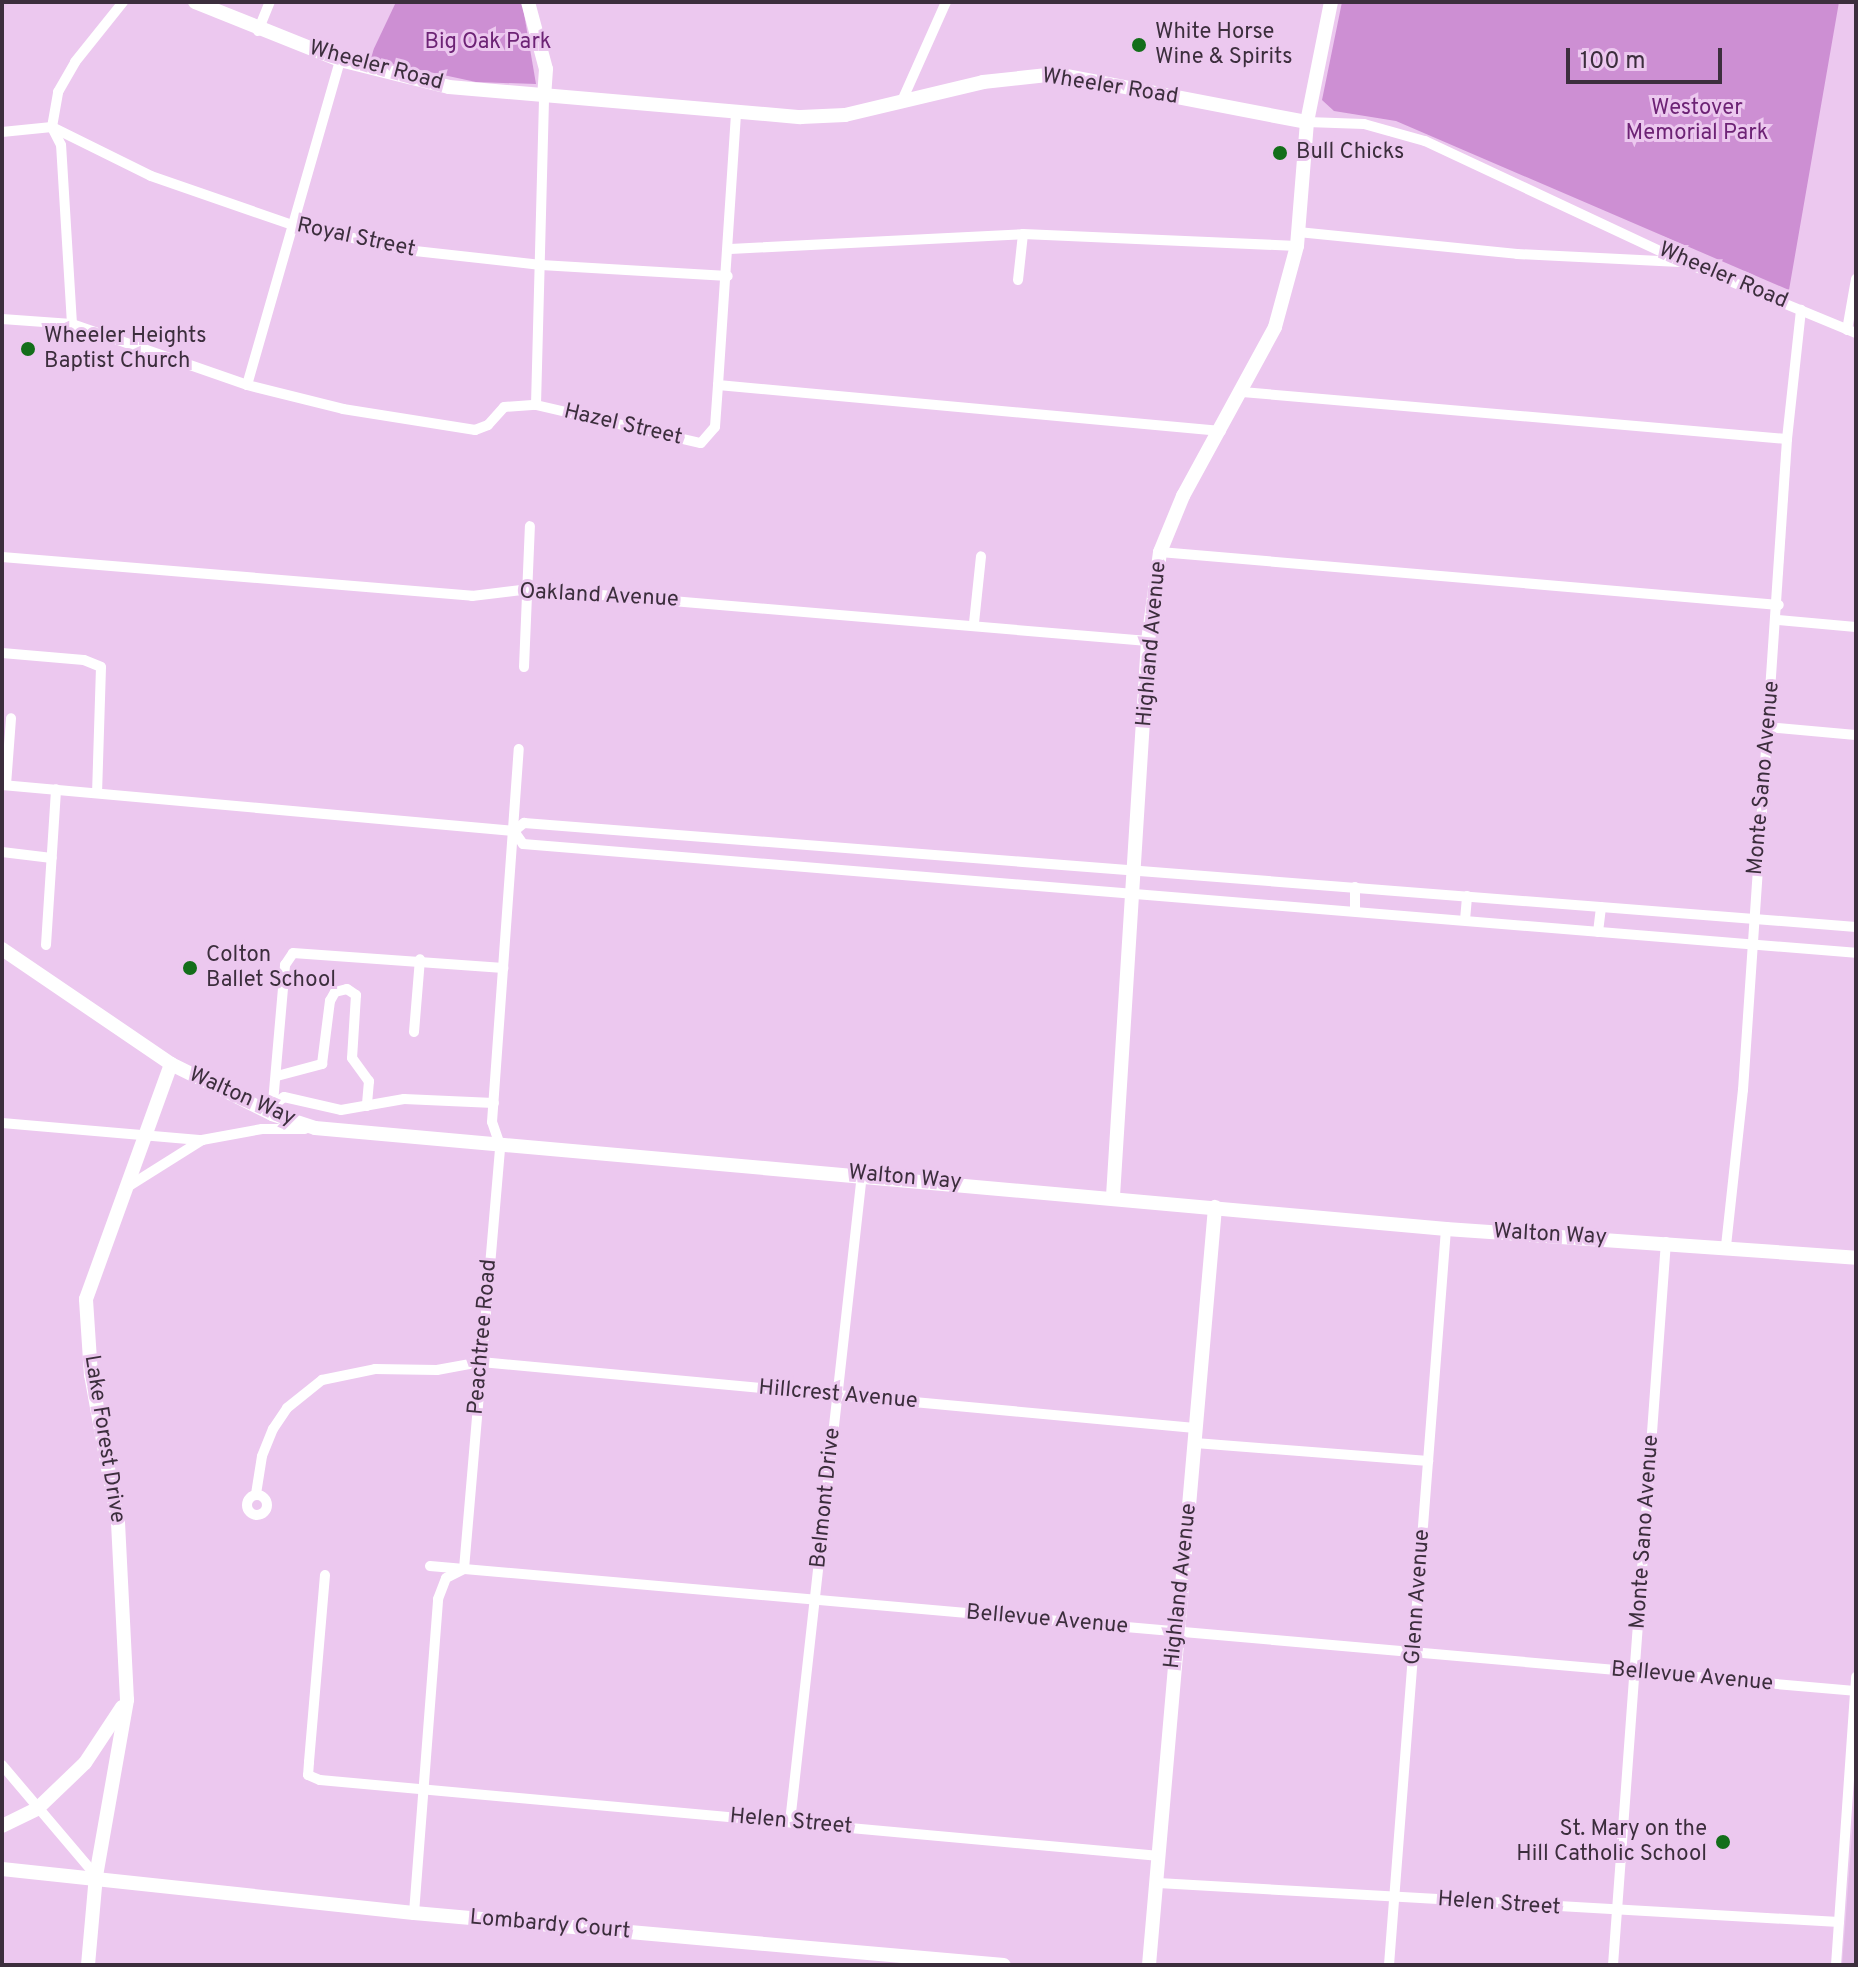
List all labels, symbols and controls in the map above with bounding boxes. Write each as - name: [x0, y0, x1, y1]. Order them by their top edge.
- place label: White Horse Wine & Spirits: [1155, 19, 1293, 70]
- park label: Big Oak Park: [424, 30, 552, 56]
- scale bar: [1570, 32, 1726, 82]
- street label: Wheeler Road: [306, 35, 446, 97]
- marker: White Horse Wine & Spirits: [1130, 36, 1148, 54]
- text: 100 m: [1580, 47, 1646, 77]
- street label: Wheeler Road: [1040, 63, 1180, 111]
- park label: Westover Memorial Park: [1626, 95, 1768, 146]
- place label: Bull Chicks: [1296, 140, 1404, 166]
- marker: Bull Chicks: [1271, 144, 1289, 162]
- street label: Royal Street: [294, 213, 418, 263]
- street label: Wheeler Road: [1654, 237, 1792, 315]
- place label: Wheeler Heights Baptist Church: [44, 323, 207, 374]
- marker: Wheeler Heights Baptist Church: [19, 340, 37, 358]
- street label: Hazel Street: [561, 399, 685, 451]
- street label: Highland Avenue: [1132, 560, 1172, 728]
- street label: Oakland Avenue: [518, 579, 680, 613]
- street label: Monte Sano Avenue: [1742, 679, 1786, 877]
- place label: Colton Ballet School: [206, 942, 336, 994]
- marker: Colton Ballet School: [181, 959, 199, 977]
- street label: Walton Way: [184, 1062, 300, 1132]
- street label: Walton Way: [847, 1160, 963, 1196]
- street label: Walton Way: [1492, 1219, 1608, 1251]
- street label: Peachtree Road: [463, 1258, 503, 1416]
- street label: Lake Forest Drive: [78, 1353, 130, 1525]
- street label: Hillcrest Avenue: [757, 1375, 919, 1415]
- street label: Belmont Drive: [806, 1426, 846, 1570]
- street label: Monte Sano Avenue: [1625, 1433, 1665, 1631]
- street label: Highland Avenue: [1159, 1501, 1203, 1671]
- street label: Glenn Avenue: [1400, 1528, 1436, 1666]
- street label: Bellevue Avenue: [964, 1600, 1130, 1640]
- street label: Bellevue Avenue: [1609, 1657, 1775, 1697]
- street label: Helen Street: [728, 1803, 854, 1841]
- place label: St. Mary on the Hill Catholic School: [1516, 1816, 1707, 1868]
- marker: St. Mary on the Hill Catholic School: [1714, 1833, 1732, 1851]
- street label: Helen Street: [1437, 1887, 1561, 1921]
- street label: Lombardy Court: [469, 1905, 631, 1945]

